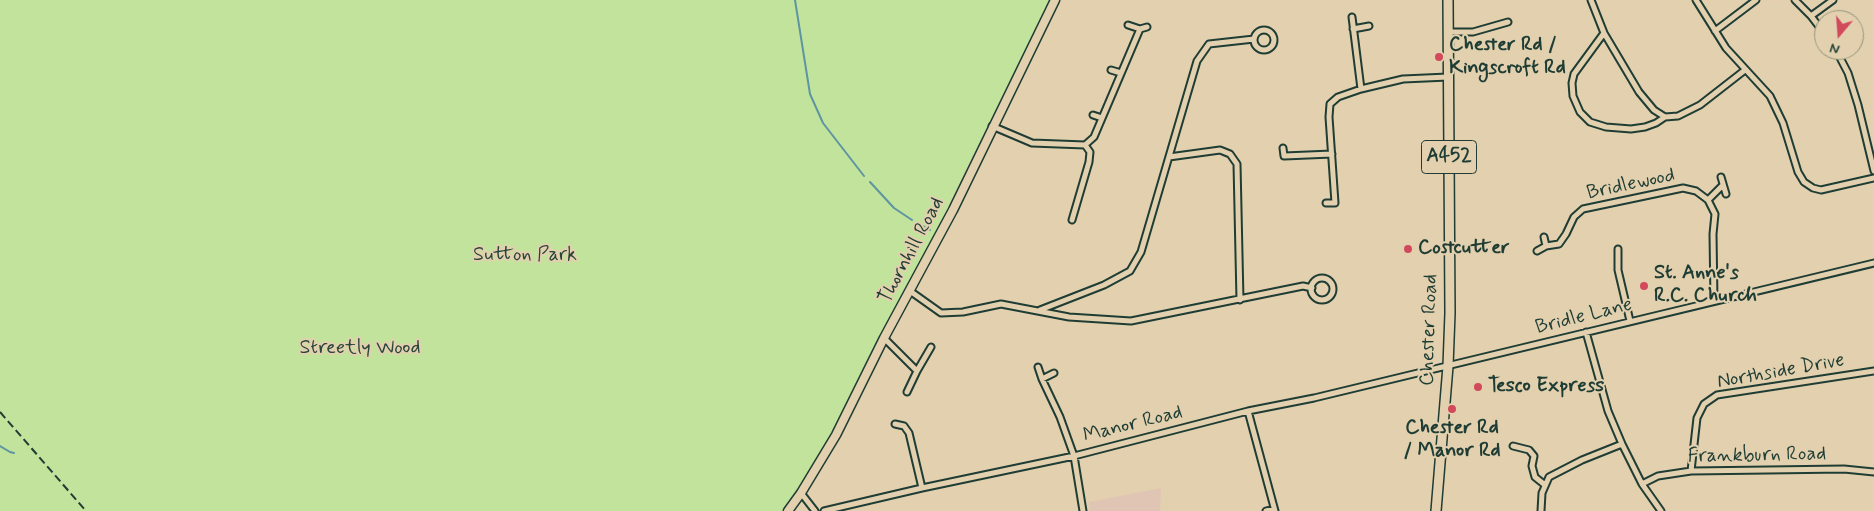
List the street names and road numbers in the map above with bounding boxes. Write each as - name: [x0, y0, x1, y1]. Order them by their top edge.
- road number: A452: [1422, 140, 1476, 173]
- street label: Bridlewood: [1585, 164, 1677, 206]
- street label: Thornhill Road: [874, 194, 950, 308]
- street label: Chester Road: [1416, 274, 1444, 386]
- street label: Bridle Lane: [1533, 293, 1635, 341]
- street label: Northside Drive: [1716, 349, 1846, 395]
- street label: Manor Road: [1081, 401, 1185, 449]
- street label: Frankburn Road: [1687, 443, 1827, 469]

